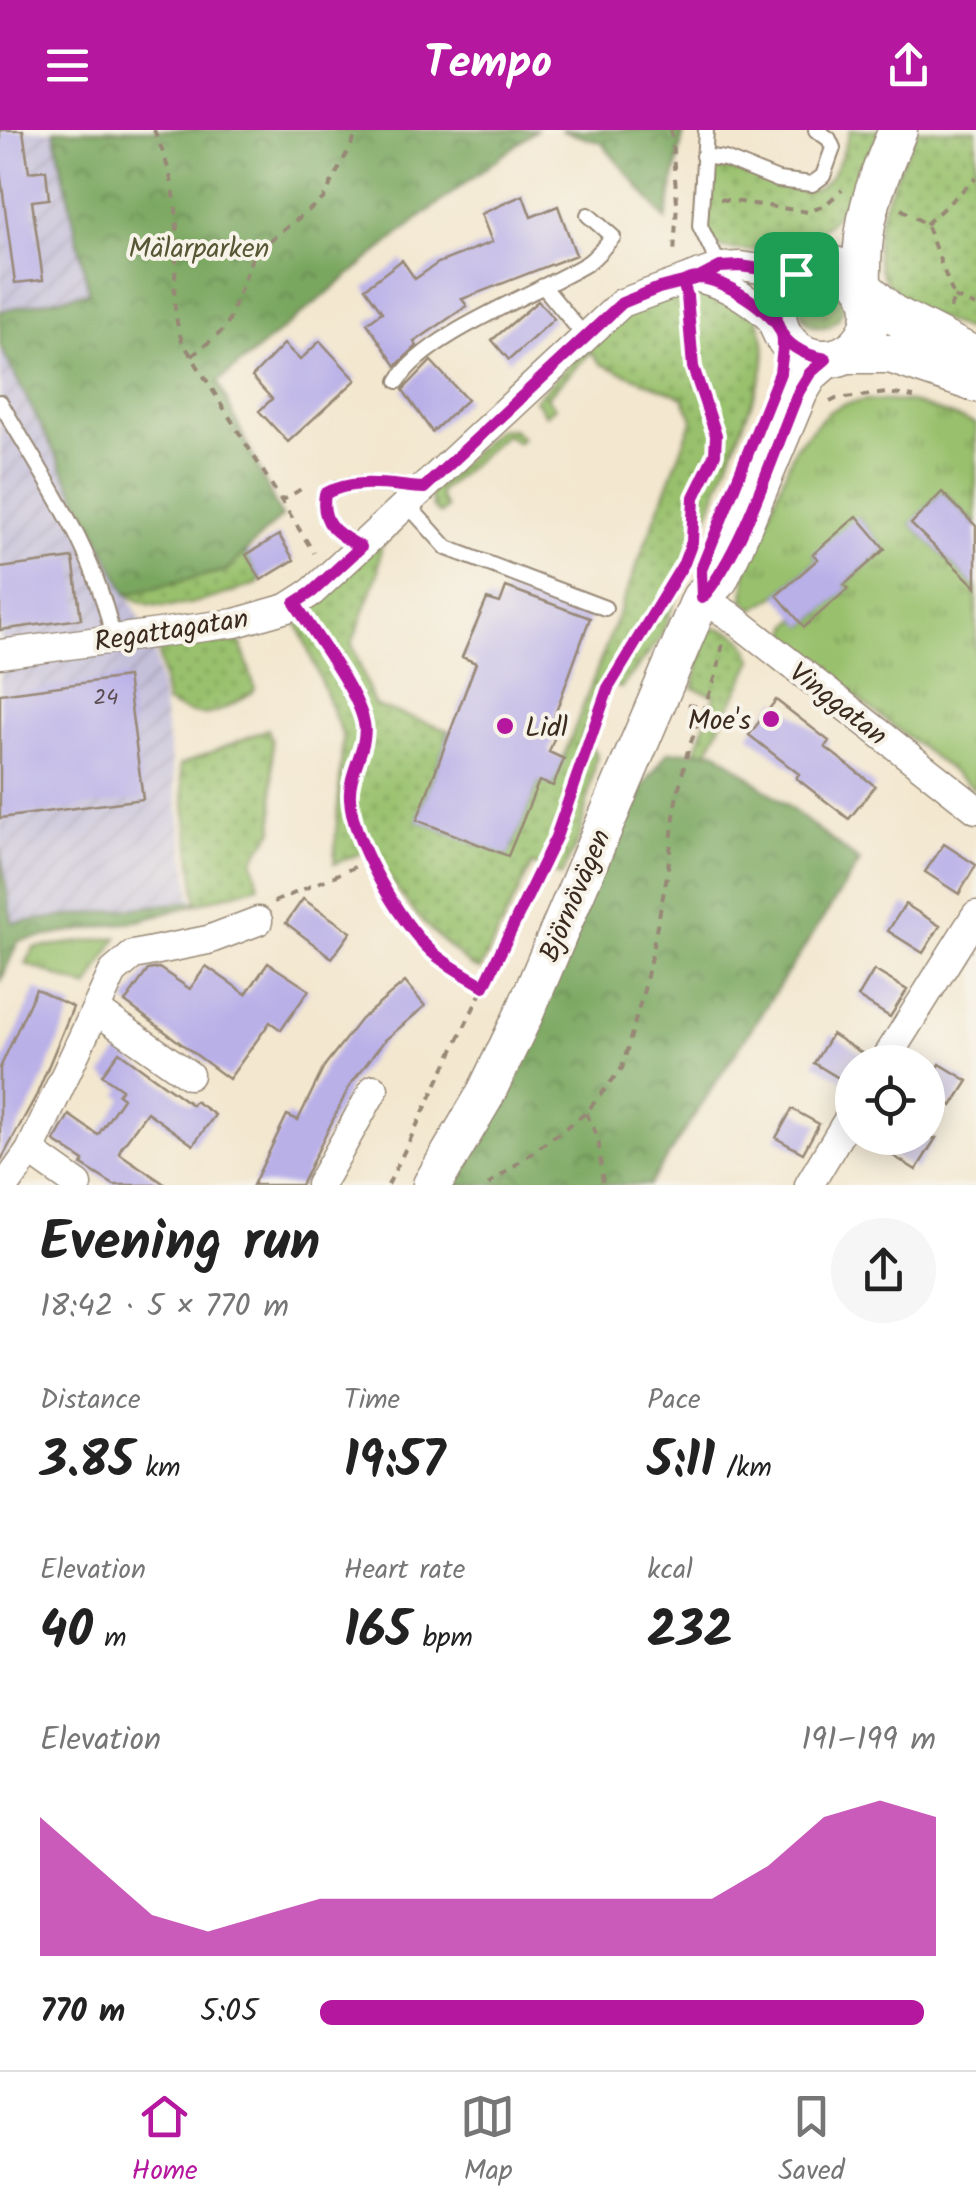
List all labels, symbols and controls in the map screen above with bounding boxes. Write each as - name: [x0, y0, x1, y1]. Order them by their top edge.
- text: Tempo: [424, 29, 552, 101]
- icon: menu: [40, 38, 95, 93]
- icon: share: [881, 38, 936, 93]
- park label: Mälarparken: [128, 227, 270, 272]
- pin: [754, 232, 839, 317]
- icon: arrive: [769, 247, 824, 302]
- street label: Regattagatan: [91, 597, 252, 666]
- street label: Vinggatan: [778, 652, 897, 758]
- house number: 24: [94, 681, 118, 716]
- place label: Moe's: [688, 699, 751, 744]
- place label: Lidl: [525, 706, 568, 751]
- marker: Moe's: [760, 708, 782, 730]
- marker: Lidl: [494, 715, 516, 737]
- street label: Björnövägen: [528, 823, 624, 969]
- map controls: [835, 1045, 945, 1155]
- button: locate: [835, 1045, 945, 1155]
- text: Evening run: [40, 1201, 320, 1288]
- button: share: [831, 1218, 936, 1323]
- text: 18:42 · 5 × 770 m: [40, 1282, 289, 1333]
- text: Distance: [40, 1378, 141, 1423]
- text: Time: [344, 1378, 400, 1423]
- text: Pace: [647, 1378, 701, 1423]
- text: 3.85: [40, 1423, 134, 1503]
- text: 19:57: [344, 1423, 445, 1503]
- text: 5:11: [647, 1423, 715, 1503]
- text: km: [134, 1446, 181, 1491]
- text: /km: [715, 1446, 772, 1491]
- text: Elevation: [40, 1548, 146, 1593]
- text: Heart rate: [344, 1548, 465, 1593]
- text: kcal: [647, 1548, 693, 1593]
- text: 40: [40, 1593, 93, 1673]
- text: 165: [344, 1593, 411, 1673]
- text: 232: [647, 1593, 733, 1673]
- text: m: [93, 1616, 126, 1661]
- text: bpm: [411, 1616, 473, 1661]
- text: Elevation: [40, 1715, 161, 1766]
- text: 191–199 m: [801, 1715, 936, 1766]
- text: 770 m: [40, 1987, 125, 2038]
- text: 5:05: [200, 1987, 258, 2038]
- tab: Home: [131, 2089, 198, 2194]
- tab: Map: [460, 2089, 515, 2194]
- tab: Saved: [778, 2089, 845, 2194]

